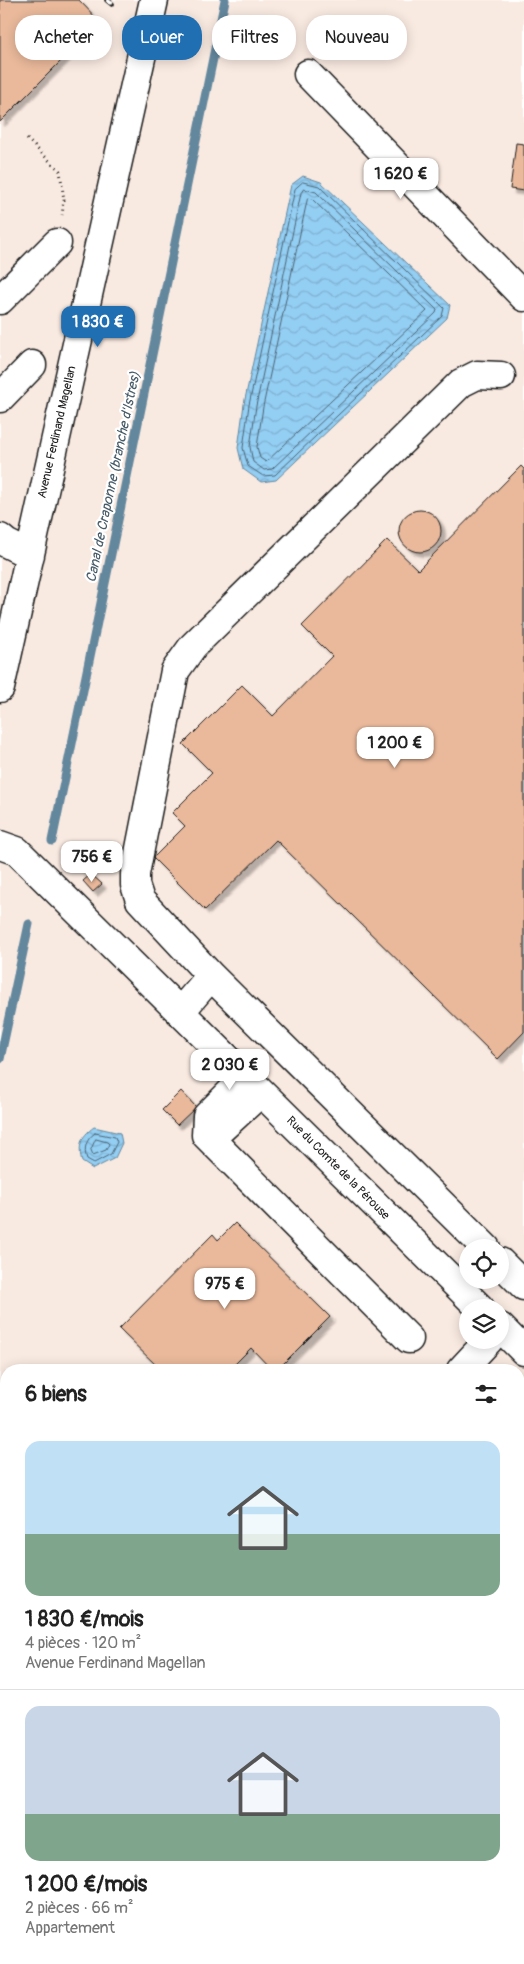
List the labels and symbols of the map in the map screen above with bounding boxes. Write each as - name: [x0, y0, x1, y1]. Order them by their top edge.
- pin: 1 620 €: [355, 158, 447, 200]
- pin: 1 830 €: [52, 306, 144, 348]
- street label: Avenue Ferdinand Magellan: [34, 364, 80, 500]
- water label: Canal de Craponne (branche d'Istres): [82, 370, 144, 584]
- pin: 1 200 €: [349, 726, 441, 769]
- pin: 756 €: [57, 840, 127, 883]
- pin: 2 030 €: [184, 1048, 276, 1091]
- street label: Rue du Comte de la Pérouse: [283, 1113, 393, 1223]
- pin: 975 €: [190, 1268, 260, 1310]

